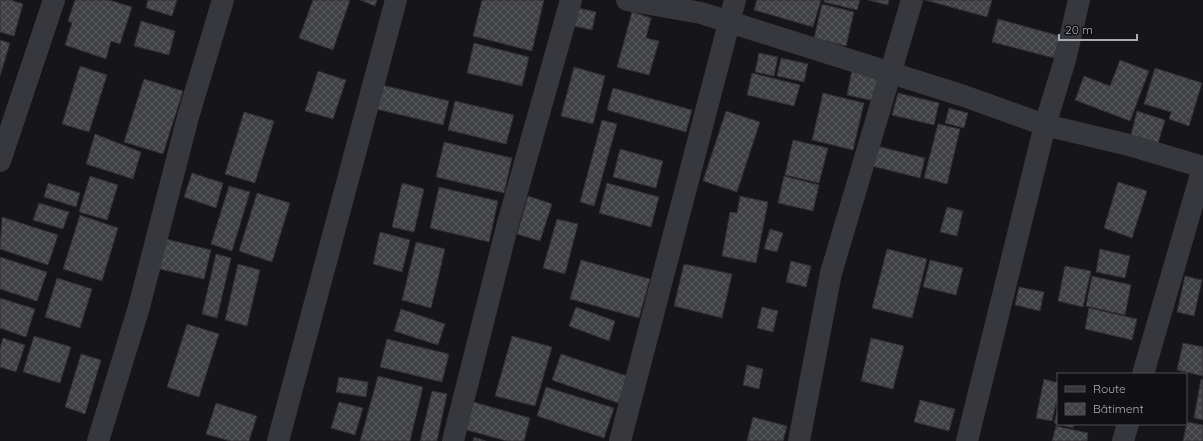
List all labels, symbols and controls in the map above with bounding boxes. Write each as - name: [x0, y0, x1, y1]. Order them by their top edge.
- scale bar: [1059, 16, 1137, 42]
- text: 20 m: [1065, 22, 1093, 37]
- legend: [1057, 373, 1187, 425]
- text: Route: [1093, 381, 1126, 396]
- text: Bâtiment: [1093, 401, 1143, 416]

